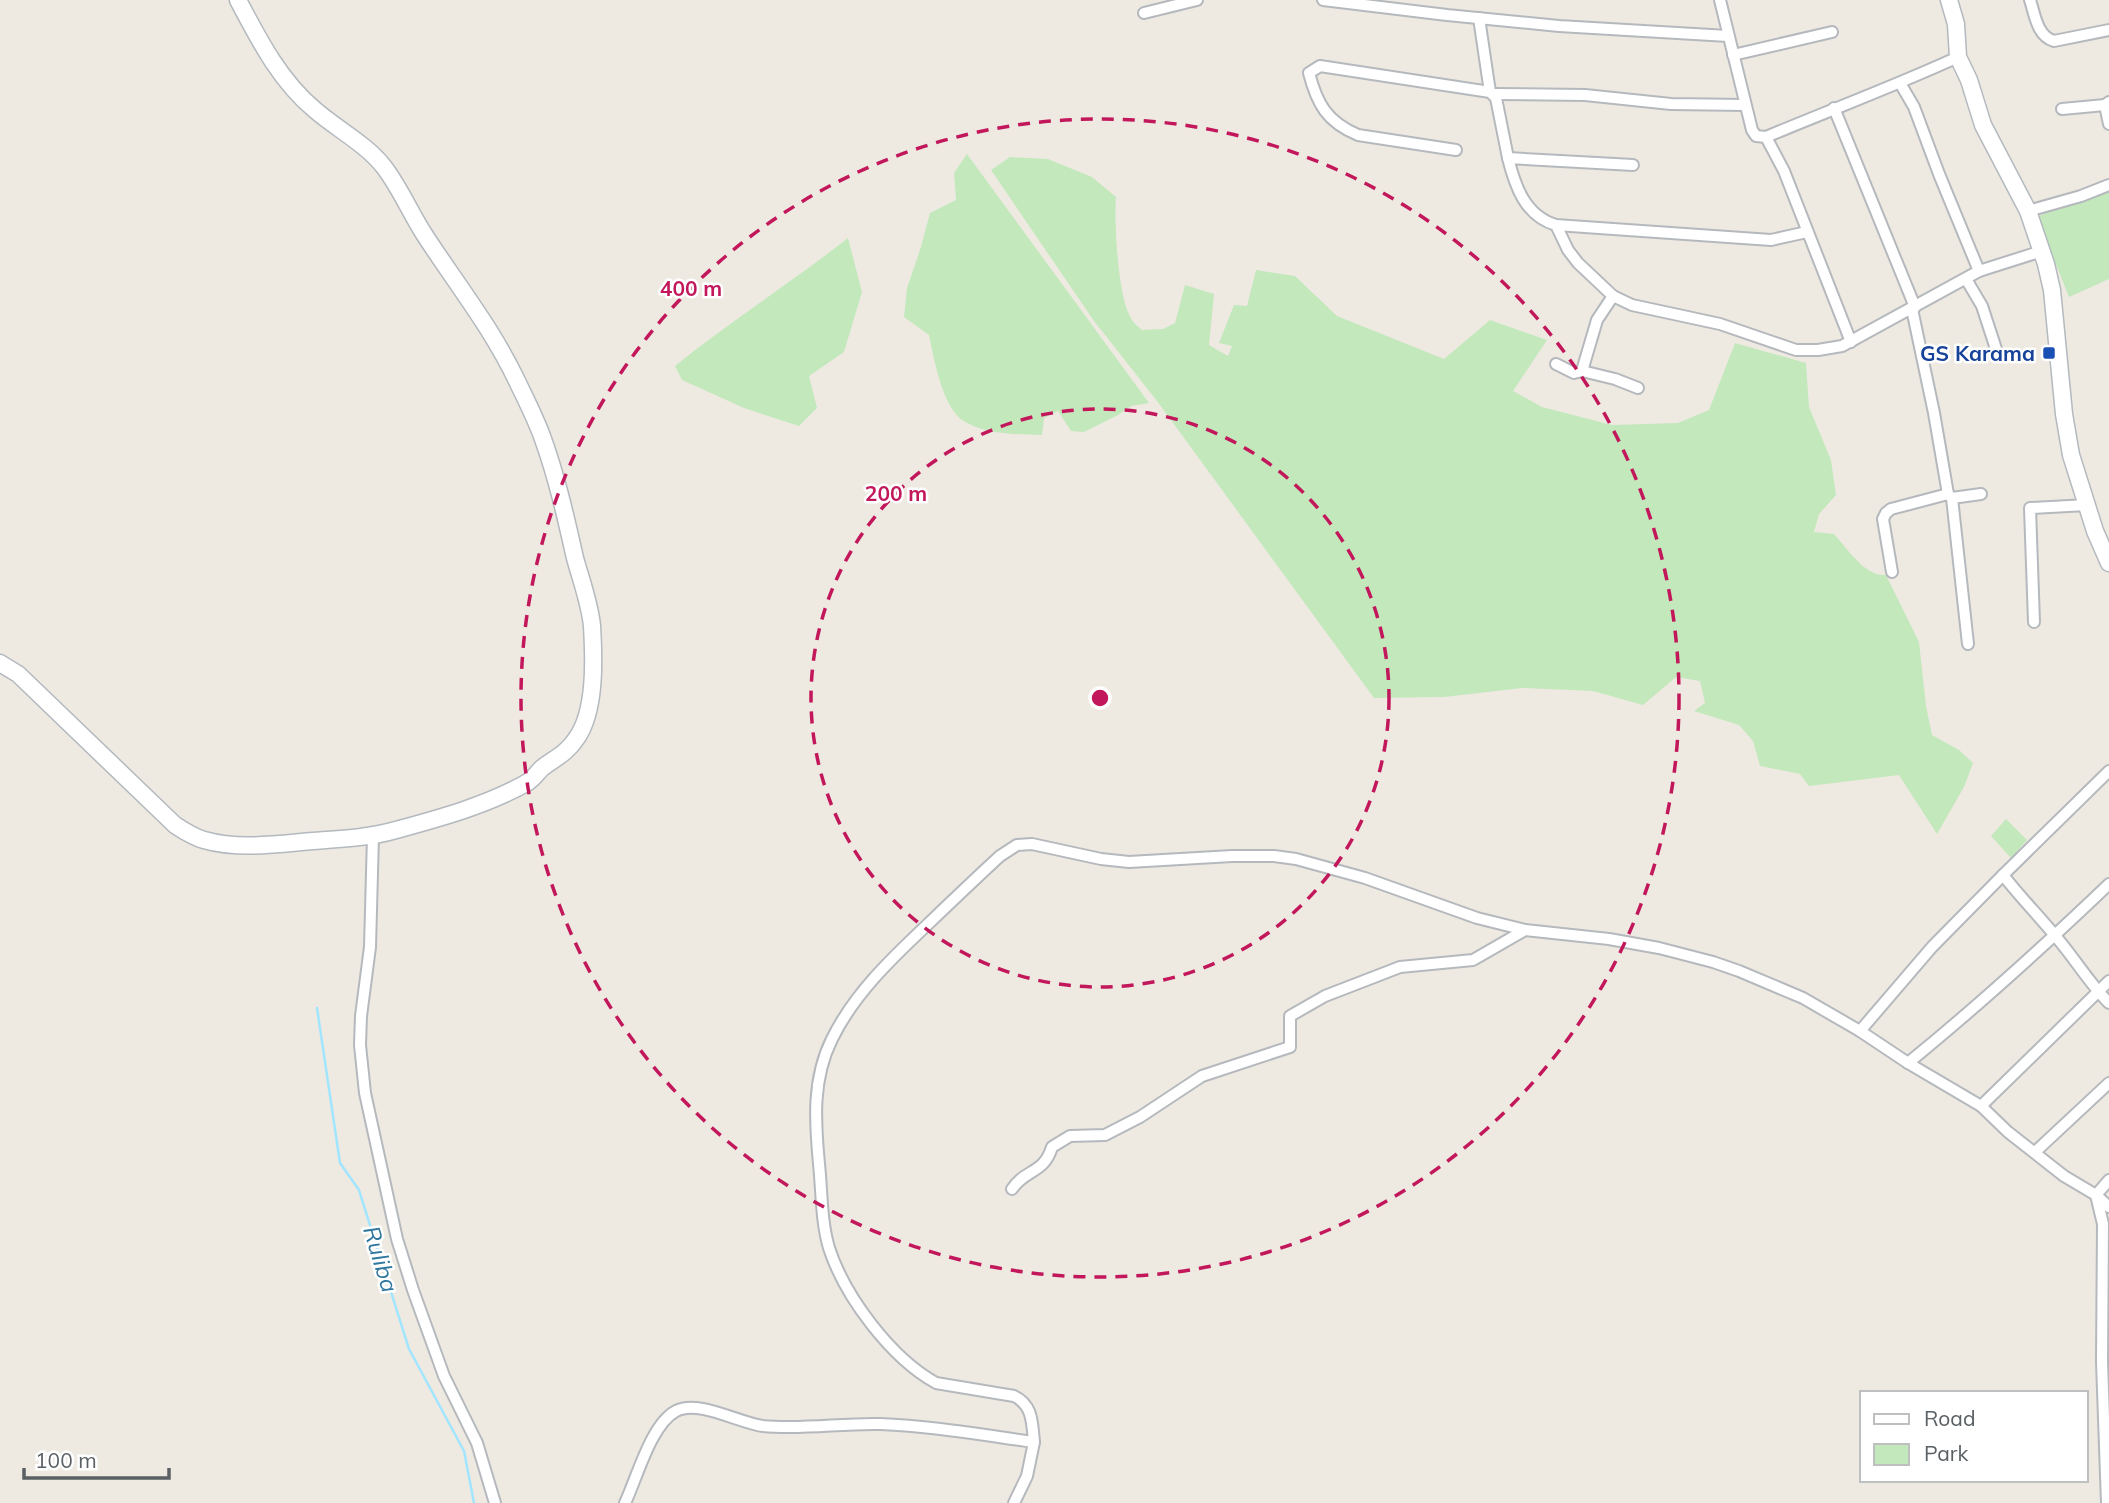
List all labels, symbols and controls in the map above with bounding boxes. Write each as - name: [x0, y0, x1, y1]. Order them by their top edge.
- text: 400 m: [660, 275, 722, 301]
- place label: GS Karama: [1920, 340, 2035, 366]
- marker: GS Karama: [2041, 345, 2057, 361]
- text: 200 m: [865, 480, 927, 506]
- centre of rings: [1088, 686, 1112, 710]
- water label: Ruliba: [357, 1222, 405, 1296]
- legend: [1860, 1391, 2088, 1482]
- text: Road: [1924, 1405, 1975, 1431]
- scale bar: [24, 1436, 170, 1480]
- text: Park: [1924, 1440, 1968, 1466]
- text: 100 m: [35, 1447, 97, 1473]

